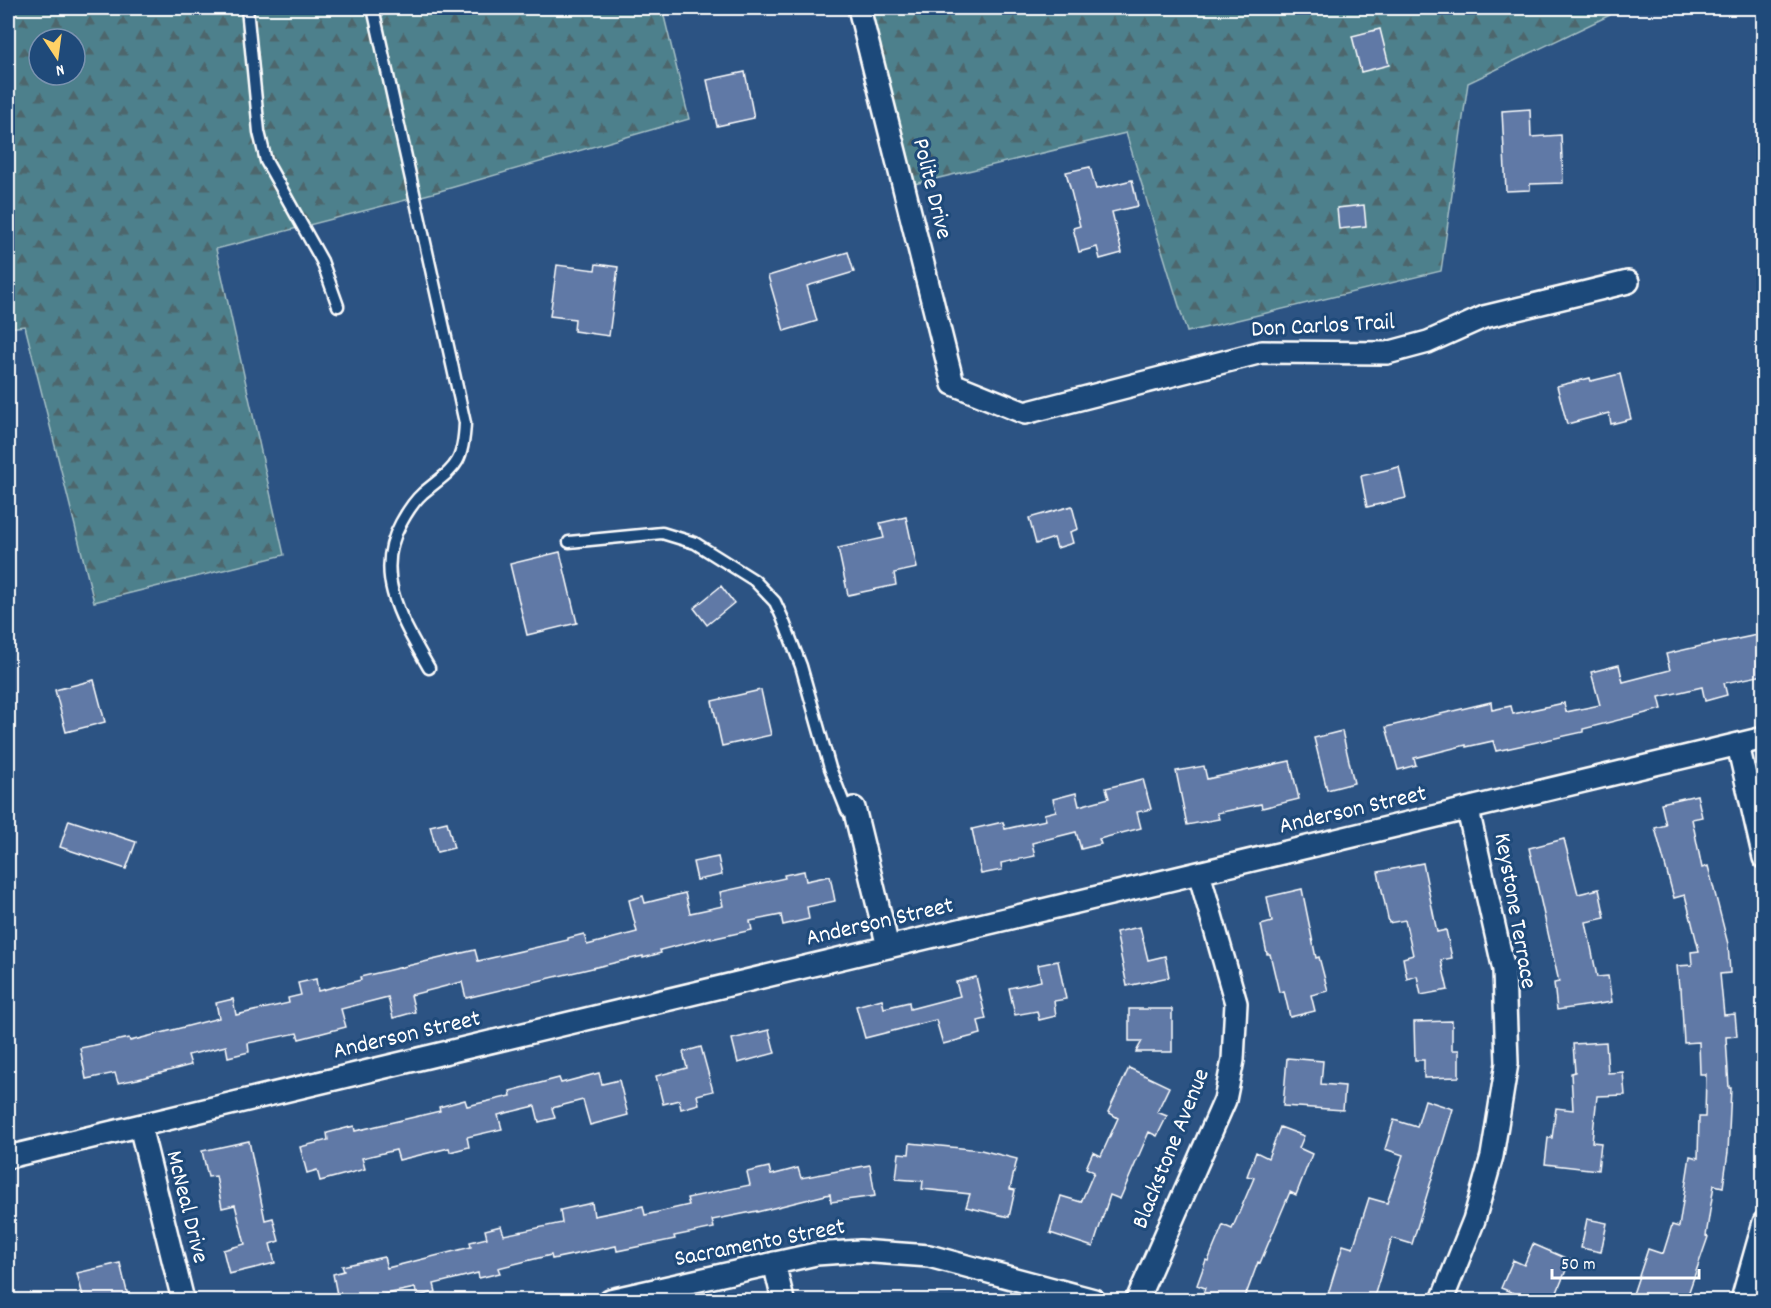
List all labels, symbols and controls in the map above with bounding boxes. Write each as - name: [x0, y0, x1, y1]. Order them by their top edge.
- north arrow: [27, 27, 87, 87]
- text: N: [53, 57, 66, 81]
- street label: Polite Drive: [902, 135, 960, 243]
- street label: Don Carlos Trail: [1250, 306, 1396, 348]
- street label: Anderson Street: [1276, 777, 1430, 845]
- street label: Keystone Terrace: [1484, 830, 1544, 992]
- street label: Anderson Street: [803, 889, 957, 957]
- street label: Anderson Street: [330, 1002, 484, 1070]
- street label: Blackstone Avenue: [1124, 1064, 1220, 1234]
- street label: McNeal Drive: [156, 1147, 216, 1267]
- street label: Sacramento Street: [672, 1211, 848, 1277]
- scale bar: [1552, 1242, 1699, 1280]
- text: 50 m: [1561, 1253, 1596, 1278]

